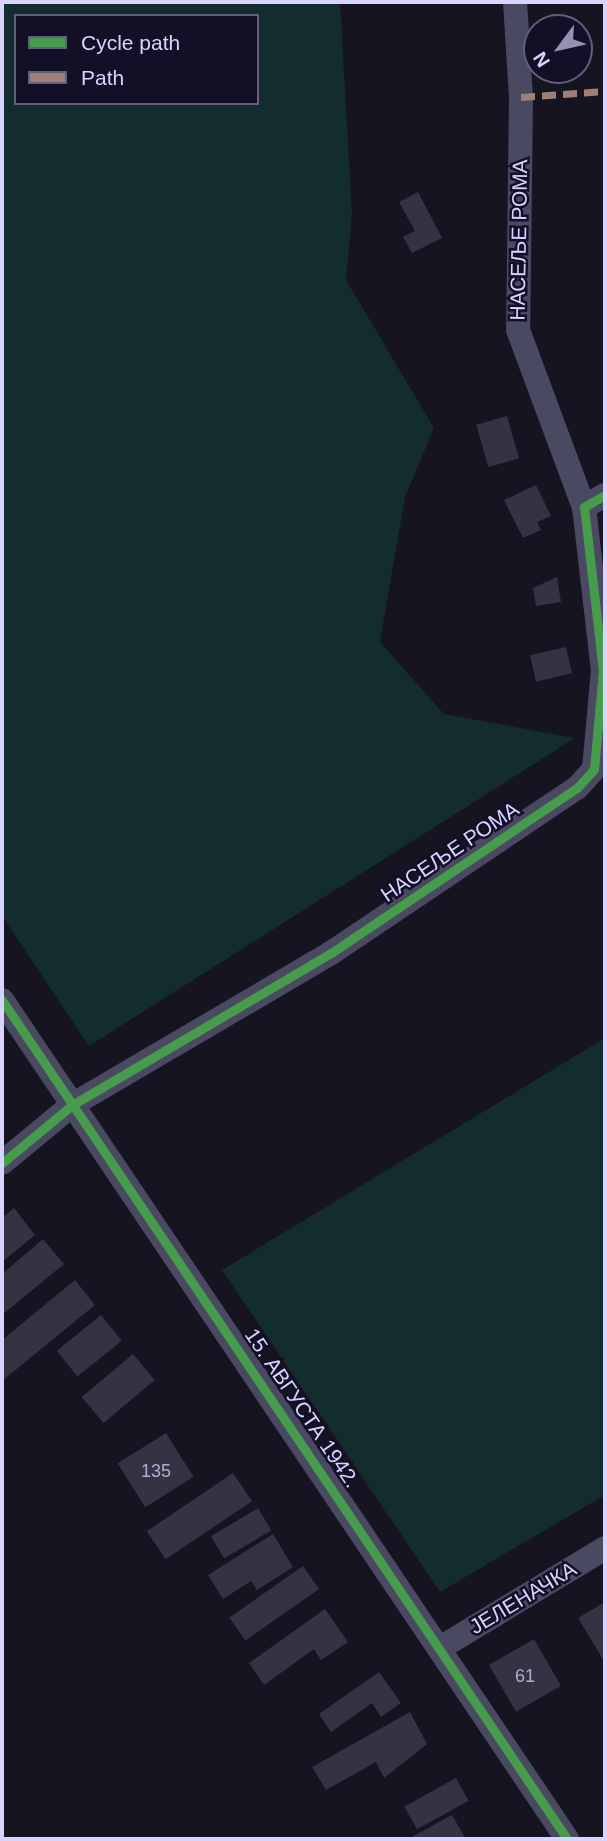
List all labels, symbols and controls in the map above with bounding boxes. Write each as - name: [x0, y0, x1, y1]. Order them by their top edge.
- legend: [14, 14, 259, 105]
- north arrow: [523, 14, 593, 84]
- text: Cycle path: [81, 31, 180, 54]
- text: N: [529, 48, 554, 71]
- text: Path: [81, 66, 124, 89]
- street label: НАСЕЉЕ РОМА: [505, 159, 533, 321]
- street label: НАСЕЉЕ РОМА: [376, 796, 524, 908]
- street label: 15. АВГУСТА 1942.: [239, 1324, 365, 1492]
- house number: 135: [141, 1460, 171, 1482]
- street label: ЈЕЛЕНАЧКА: [465, 1556, 581, 1640]
- house number: 61: [515, 1665, 535, 1687]

